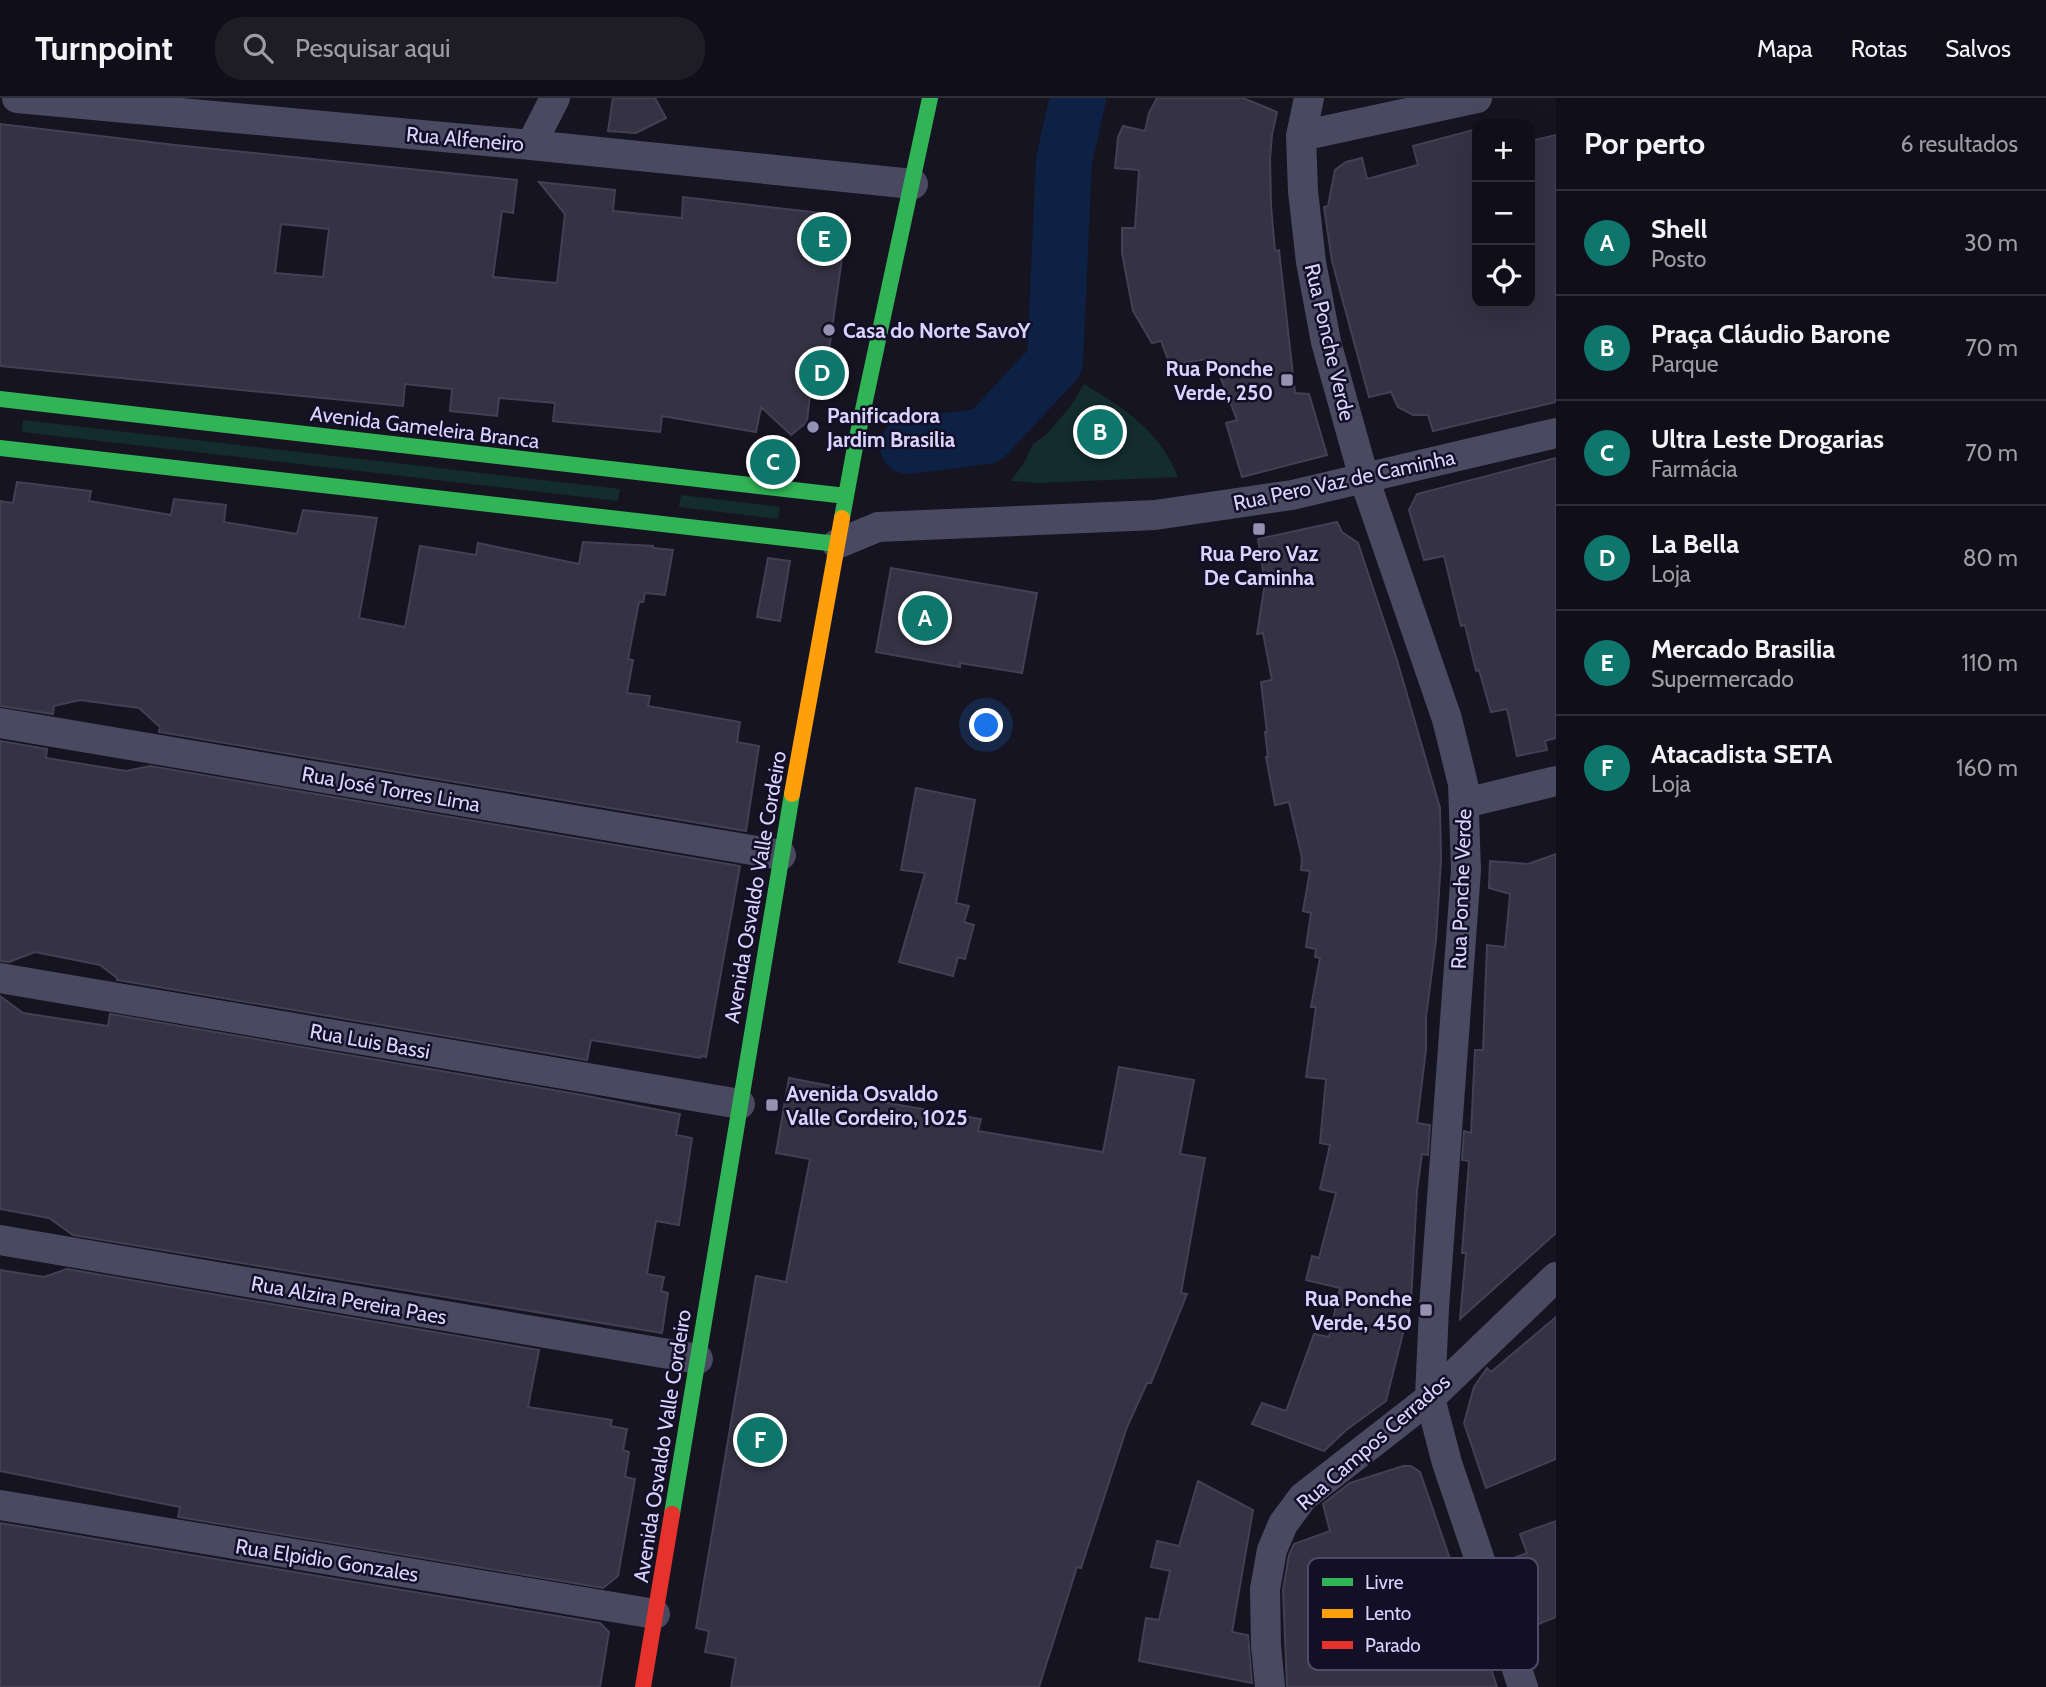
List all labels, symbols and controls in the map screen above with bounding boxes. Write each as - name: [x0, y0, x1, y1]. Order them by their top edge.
- search box: [215, 17, 705, 80]
- text: Turnpoint: [35, 28, 173, 68]
- icon: search: [239, 29, 277, 67]
- text: Pesquisar aqui: [295, 32, 451, 64]
- text: Mapa: [1757, 34, 1813, 63]
- text: Rotas: [1851, 34, 1907, 63]
- text: Salvos: [1945, 34, 2011, 63]
- map controls: [1472, 119, 1535, 308]
- button: +: [1472, 119, 1535, 182]
- street label: Rua Alfeneiro: [405, 121, 525, 157]
- text: Por perto: [1584, 125, 1705, 162]
- text: 6 resultados: [1900, 130, 2018, 158]
- button: −: [1472, 182, 1535, 245]
- pin: E: [801, 213, 847, 265]
- text: Shell: [1651, 213, 1707, 245]
- text: A: [1600, 229, 1614, 257]
- text: 30 m: [1964, 229, 2018, 257]
- button: locate: [1472, 245, 1535, 308]
- text: Posto: [1651, 245, 1706, 273]
- street label: Rua Ponche Verde: [1300, 261, 1360, 423]
- place label: Casa do Norte SavoY: [843, 318, 1031, 343]
- text: Praça Cláudio Barone: [1651, 318, 1890, 350]
- marker: Casa do Norte SavoY: [821, 322, 837, 338]
- text: B: [1600, 334, 1614, 362]
- text: 70 m: [1965, 334, 2018, 362]
- pin: D: [799, 347, 845, 399]
- text: Parque: [1651, 350, 1718, 378]
- place label: Rua Ponche Verde, 250: [1166, 356, 1273, 405]
- marker: Rua Ponche Verde, 250: [1279, 372, 1295, 388]
- street label: Avenida Gameleira Branca: [309, 401, 541, 453]
- place label: Panificadora Jardim Brasilia: [826, 403, 956, 452]
- pin: B: [1077, 406, 1123, 458]
- marker: Panificadora Jardim Brasilia: [805, 419, 821, 435]
- text: Ultra Leste Drogarias: [1651, 423, 1884, 455]
- pin: C: [750, 436, 796, 488]
- text: C: [1600, 439, 1614, 467]
- text: 70 m: [1965, 439, 2018, 467]
- street label: Rua Pero Vaz de Caminha: [1231, 444, 1457, 516]
- text: Farmácia: [1651, 455, 1738, 483]
- marker: Rua Pero Vaz De Caminha: [1251, 521, 1267, 537]
- text: La Bella: [1651, 528, 1739, 560]
- place label: Rua Pero Vaz De Caminha: [1200, 541, 1318, 590]
- text: D: [1599, 544, 1615, 572]
- text: 80 m: [1963, 544, 2018, 572]
- text: Loja: [1651, 560, 1691, 588]
- pin: A: [902, 592, 948, 644]
- text: Mercado Brasilia: [1651, 633, 1835, 665]
- text: E: [1600, 649, 1614, 677]
- text: 110 m: [1962, 649, 2018, 677]
- text: Supermercado: [1651, 665, 1794, 693]
- your location: [969, 708, 1003, 742]
- text: Atacadista SETA: [1651, 738, 1832, 770]
- street label: Avenida Osvaldo Valle Cordeiro: [719, 749, 791, 1025]
- text: F: [1601, 754, 1613, 782]
- text: 160 m: [1956, 754, 2018, 782]
- street label: Rua José Torres Lima: [300, 761, 482, 817]
- text: Loja: [1651, 770, 1691, 798]
- street label: Rua Ponche Verde: [1446, 808, 1476, 970]
- street label: Rua Luis Bassi: [308, 1018, 432, 1064]
- place label: Avenida Osvaldo Valle Cordeiro, 1025: [786, 1081, 968, 1130]
- marker: Avenida Osvaldo Valle Cordeiro, 1025: [764, 1097, 780, 1113]
- street label: Rua Alzira Pereira Paes: [249, 1270, 449, 1330]
- place label: Rua Ponche Verde, 450: [1305, 1286, 1412, 1335]
- marker: Rua Ponche Verde, 450: [1418, 1302, 1434, 1318]
- street label: Avenida Osvaldo Valle Cordeiro: [628, 1308, 696, 1584]
- street label: Rua Campos Cerrados: [1291, 1368, 1455, 1515]
- pin: F: [737, 1414, 783, 1466]
- street label: Rua Elpidio Gonzales: [234, 1533, 421, 1587]
- legend: [1308, 1558, 1538, 1670]
- text: Livre: [1365, 1571, 1404, 1594]
- text: Lento: [1365, 1602, 1411, 1625]
- text: Parado: [1365, 1634, 1421, 1657]

